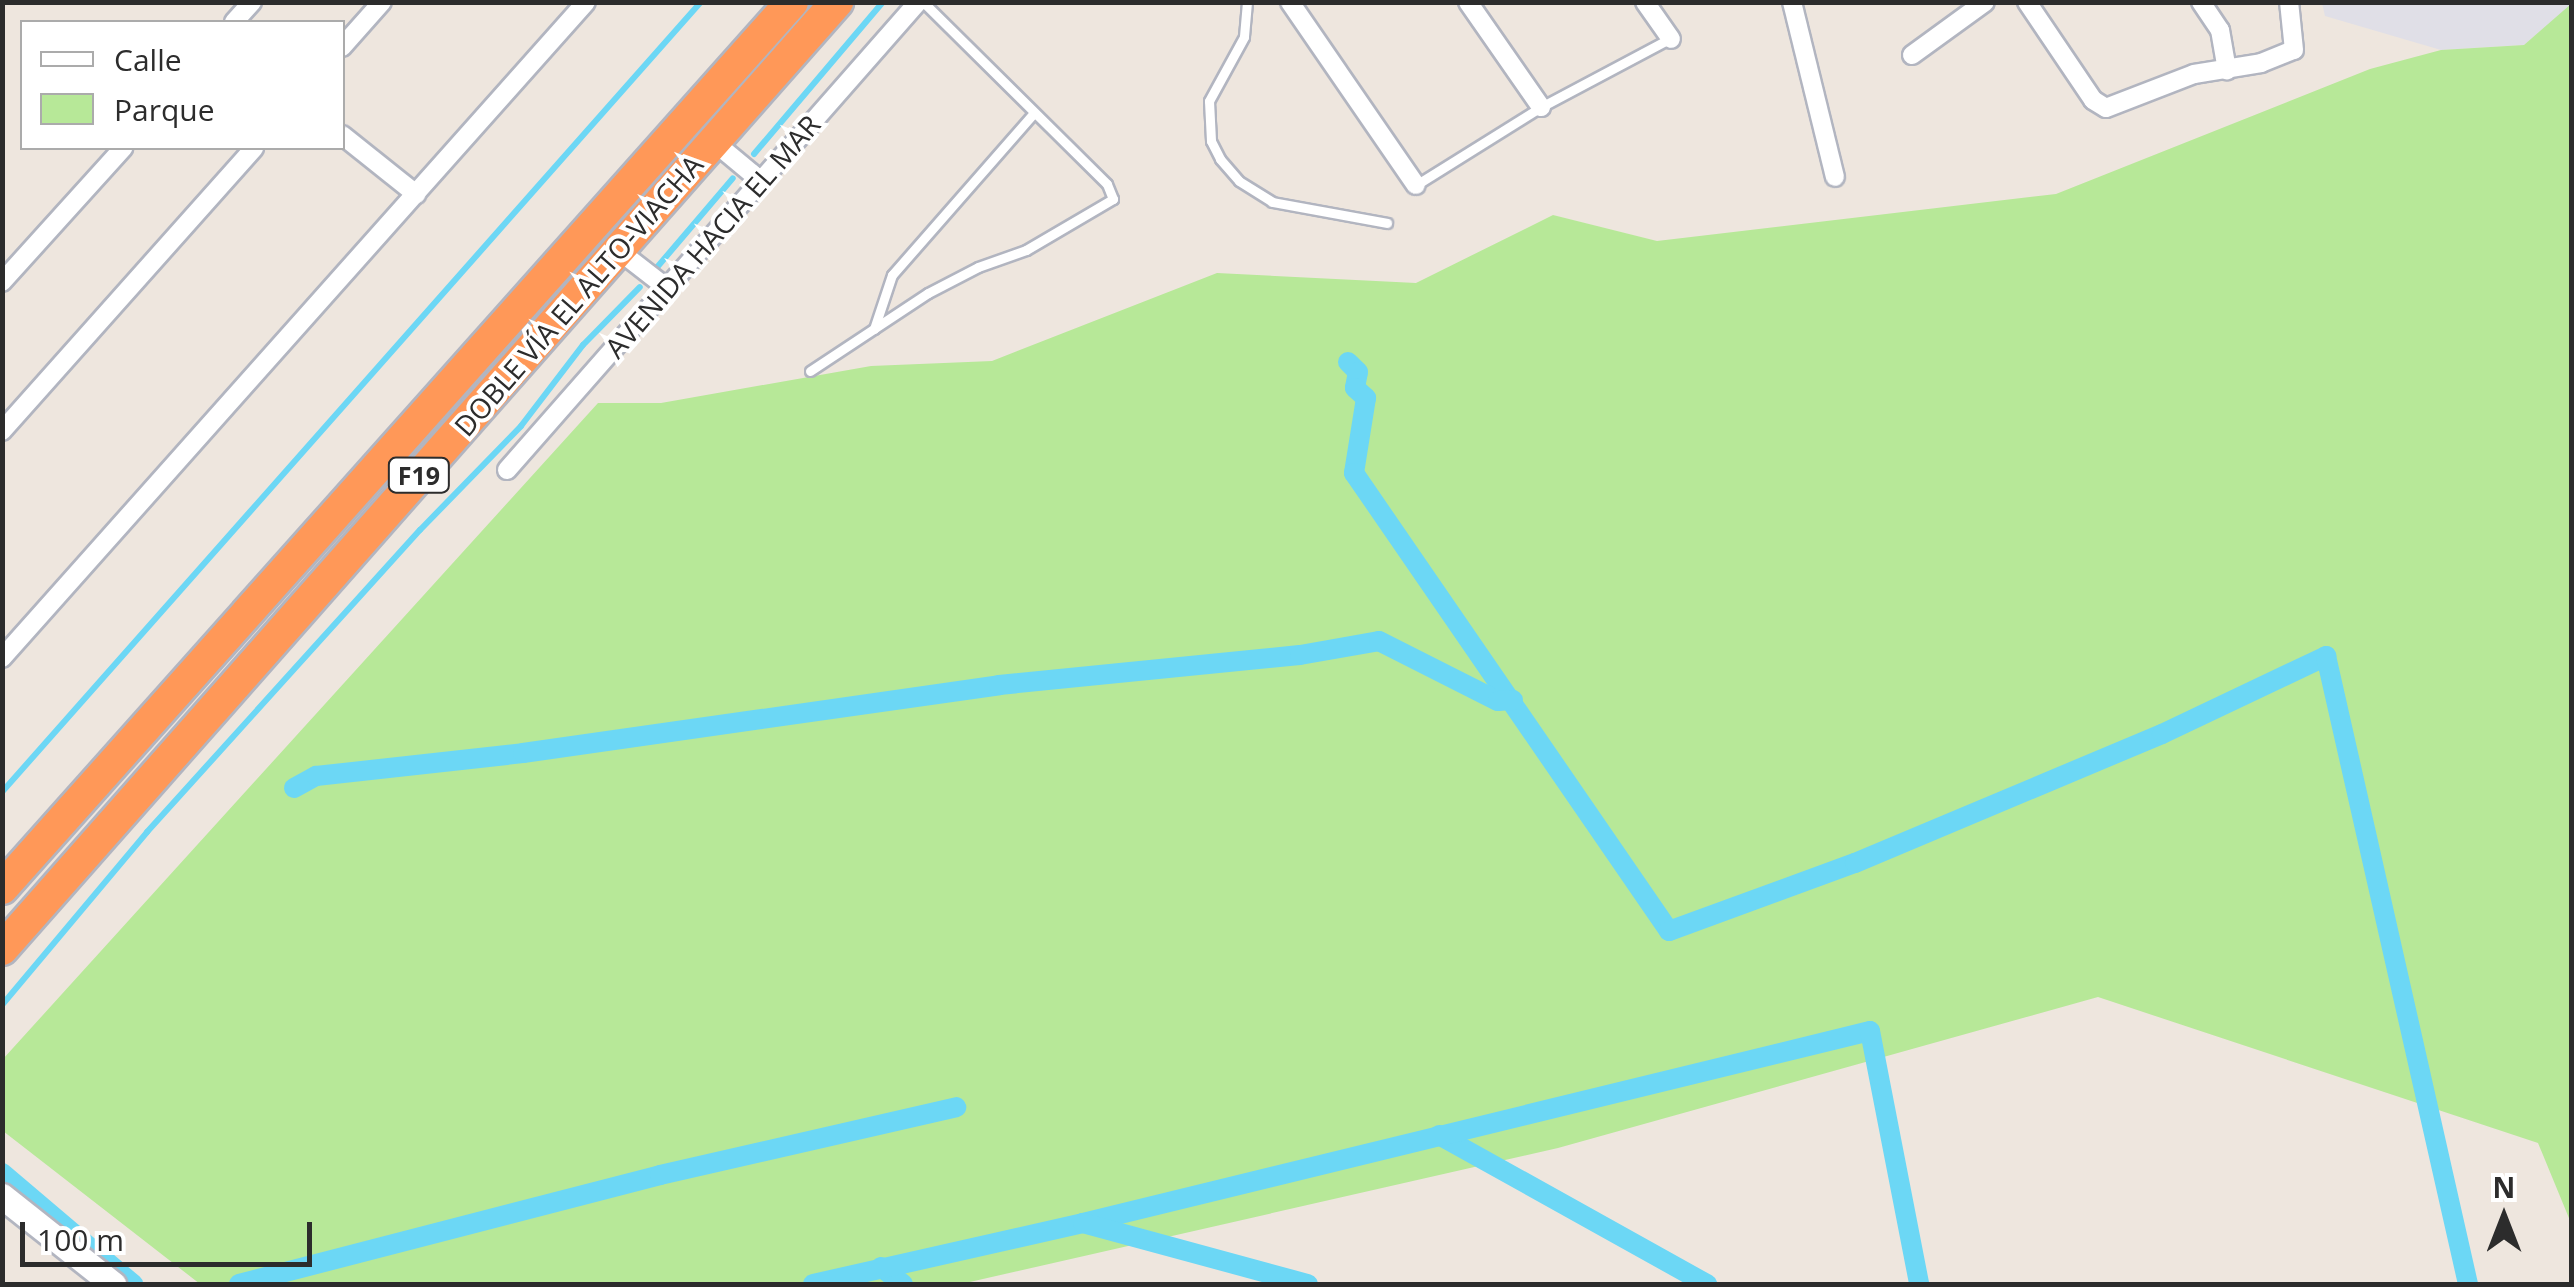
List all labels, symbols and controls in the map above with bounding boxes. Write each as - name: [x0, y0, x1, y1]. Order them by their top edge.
- legend: [20, 20, 345, 150]
- text: Calle: [114, 39, 182, 80]
- text: Parque: [114, 89, 215, 130]
- street label: AVENIDA HACIA EL MAR: [597, 108, 827, 364]
- street label: DOBLE VÍA EL ALTO-VIACHA: [447, 148, 709, 442]
- road number: F19: [386, 455, 452, 495]
- north arrow: [2454, 1167, 2554, 1267]
- text: N: [2493, 1168, 2515, 1206]
- scale bar: [25, 1202, 318, 1264]
- text: 100 m: [37, 1219, 124, 1260]

